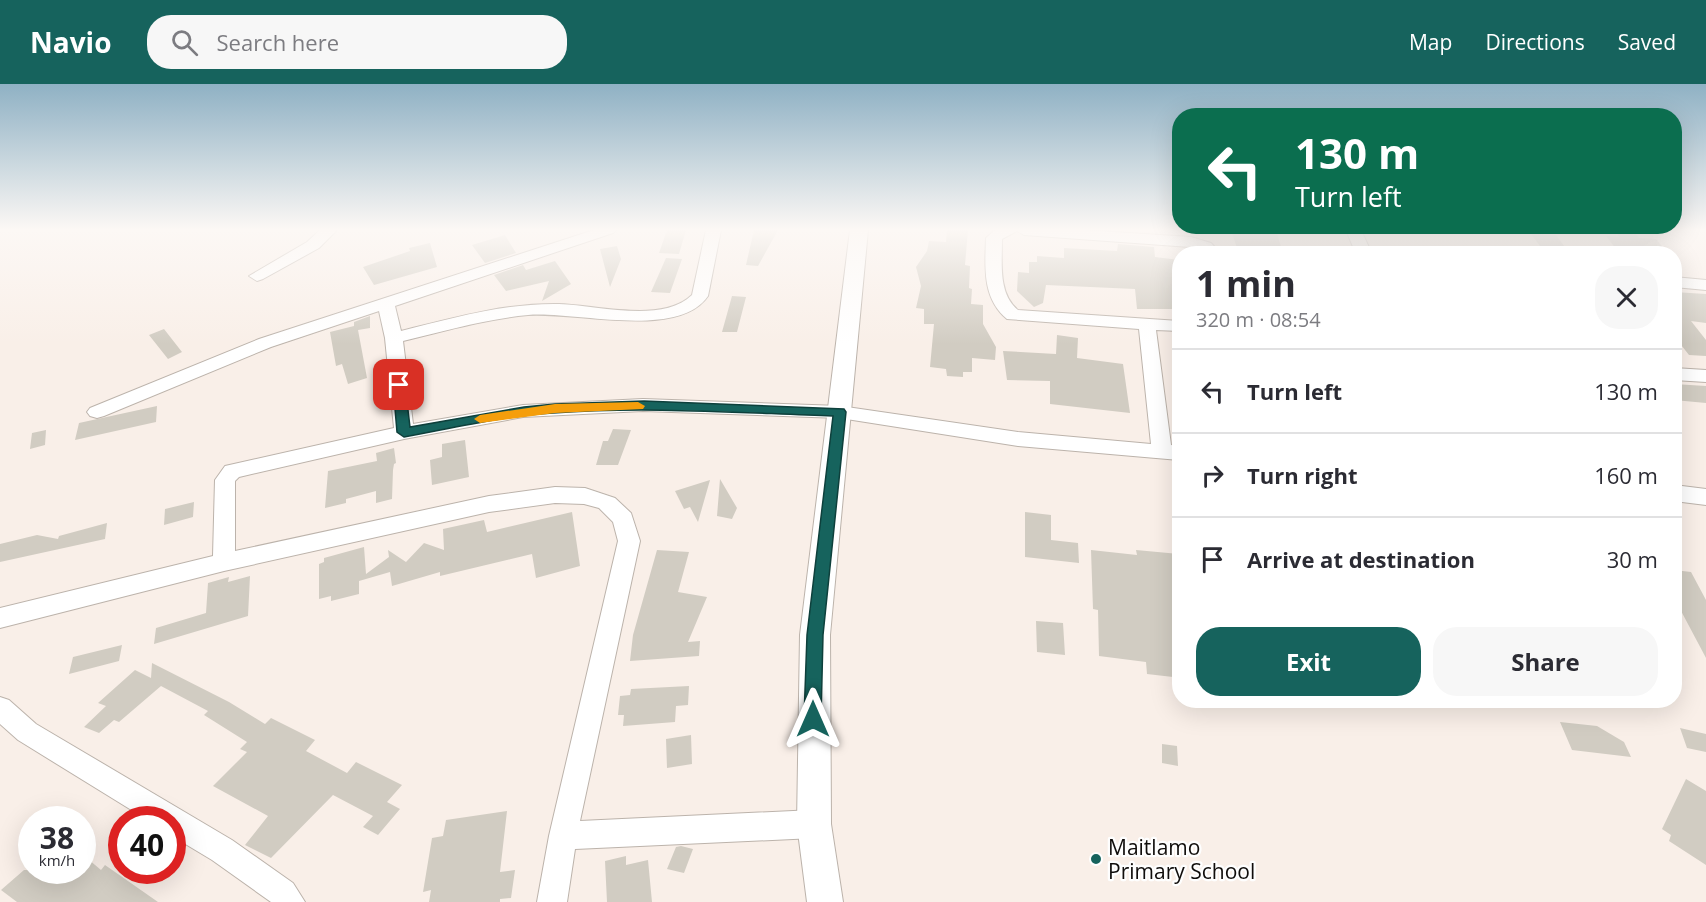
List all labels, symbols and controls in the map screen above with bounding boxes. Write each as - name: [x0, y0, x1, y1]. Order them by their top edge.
- search box: [147, 15, 567, 69]
- text: Navio: [30, 23, 111, 61]
- icon: search: [168, 26, 201, 59]
- text: Search here: [216, 27, 339, 57]
- text: Map: [1409, 28, 1452, 56]
- text: Directions: [1485, 28, 1585, 56]
- text: Saved: [1618, 28, 1676, 56]
- text: 130 m: [1295, 124, 1419, 181]
- icon: left: [1196, 132, 1274, 210]
- text: Turn left: [1295, 178, 1402, 215]
- text: 1 min: [1196, 259, 1296, 308]
- button: close: [1595, 266, 1658, 329]
- text: 320 m · 08:54: [1196, 306, 1321, 333]
- pin: [373, 359, 424, 410]
- icon: arrive: [382, 368, 415, 401]
- icon: left: [1196, 375, 1229, 408]
- text: Turn left: [1247, 376, 1342, 406]
- text: 130 m: [1594, 376, 1658, 406]
- icon: right: [1196, 459, 1229, 492]
- text: Turn right: [1247, 460, 1358, 490]
- text: 160 m: [1594, 460, 1658, 490]
- icon: arrive: [1196, 543, 1229, 576]
- text: Arrive at destination: [1247, 544, 1475, 574]
- text: 30 m: [1607, 544, 1658, 574]
- button: Exit: [1196, 627, 1421, 696]
- button: Share: [1433, 627, 1658, 696]
- position arrow: [781, 687, 845, 751]
- speed limit sign: 40: [108, 806, 186, 884]
- text: 38: [40, 817, 74, 858]
- place label: Maitlamo Primary School: [1108, 833, 1255, 885]
- text: km/h: [39, 850, 75, 870]
- marker: Maitlamo Primary School: [1089, 852, 1103, 866]

